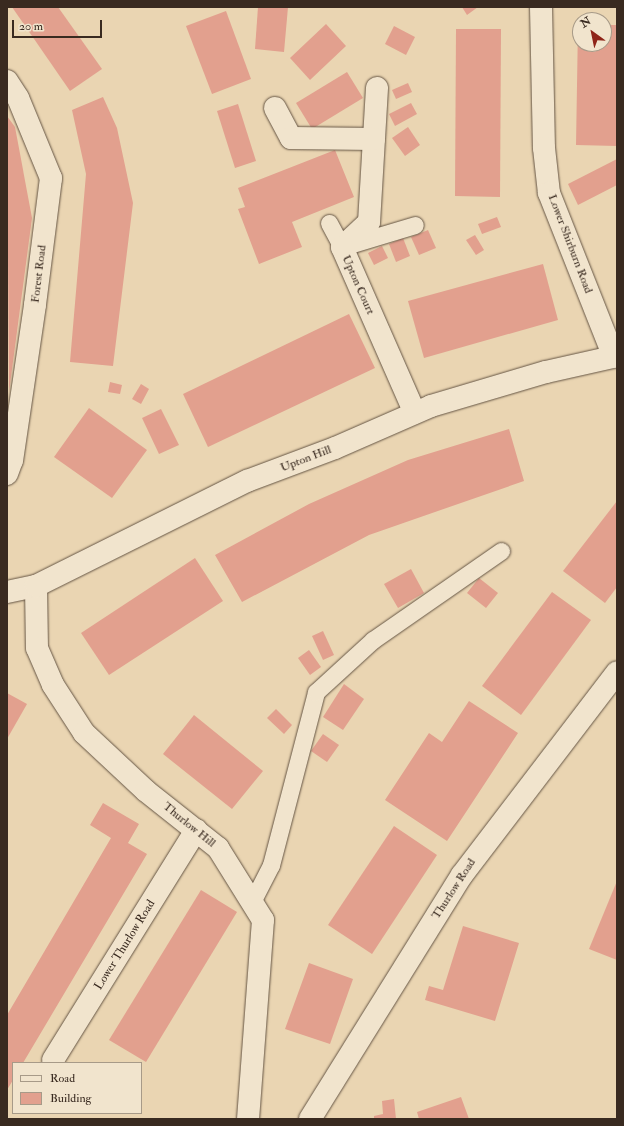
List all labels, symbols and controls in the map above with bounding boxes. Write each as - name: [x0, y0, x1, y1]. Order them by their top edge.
- scale bar: [14, 12, 104, 38]
- north arrow: [572, 12, 612, 52]
- text: N: [578, 14, 593, 30]
- text: 20 m: [19, 19, 43, 34]
- street label: Lower Shirburn Road: [545, 193, 595, 295]
- street label: Forest Road: [28, 244, 50, 304]
- street label: Upton Court: [339, 253, 377, 317]
- street label: Upton Hill: [279, 443, 333, 475]
- street label: Thurlow Hill: [160, 799, 218, 851]
- street label: Thurlow Road: [429, 856, 479, 922]
- street label: Lower Thurlow Road: [92, 897, 158, 993]
- legend: [12, 1062, 142, 1114]
- text: Road: [50, 1071, 75, 1086]
- text: Building: [50, 1091, 91, 1106]

